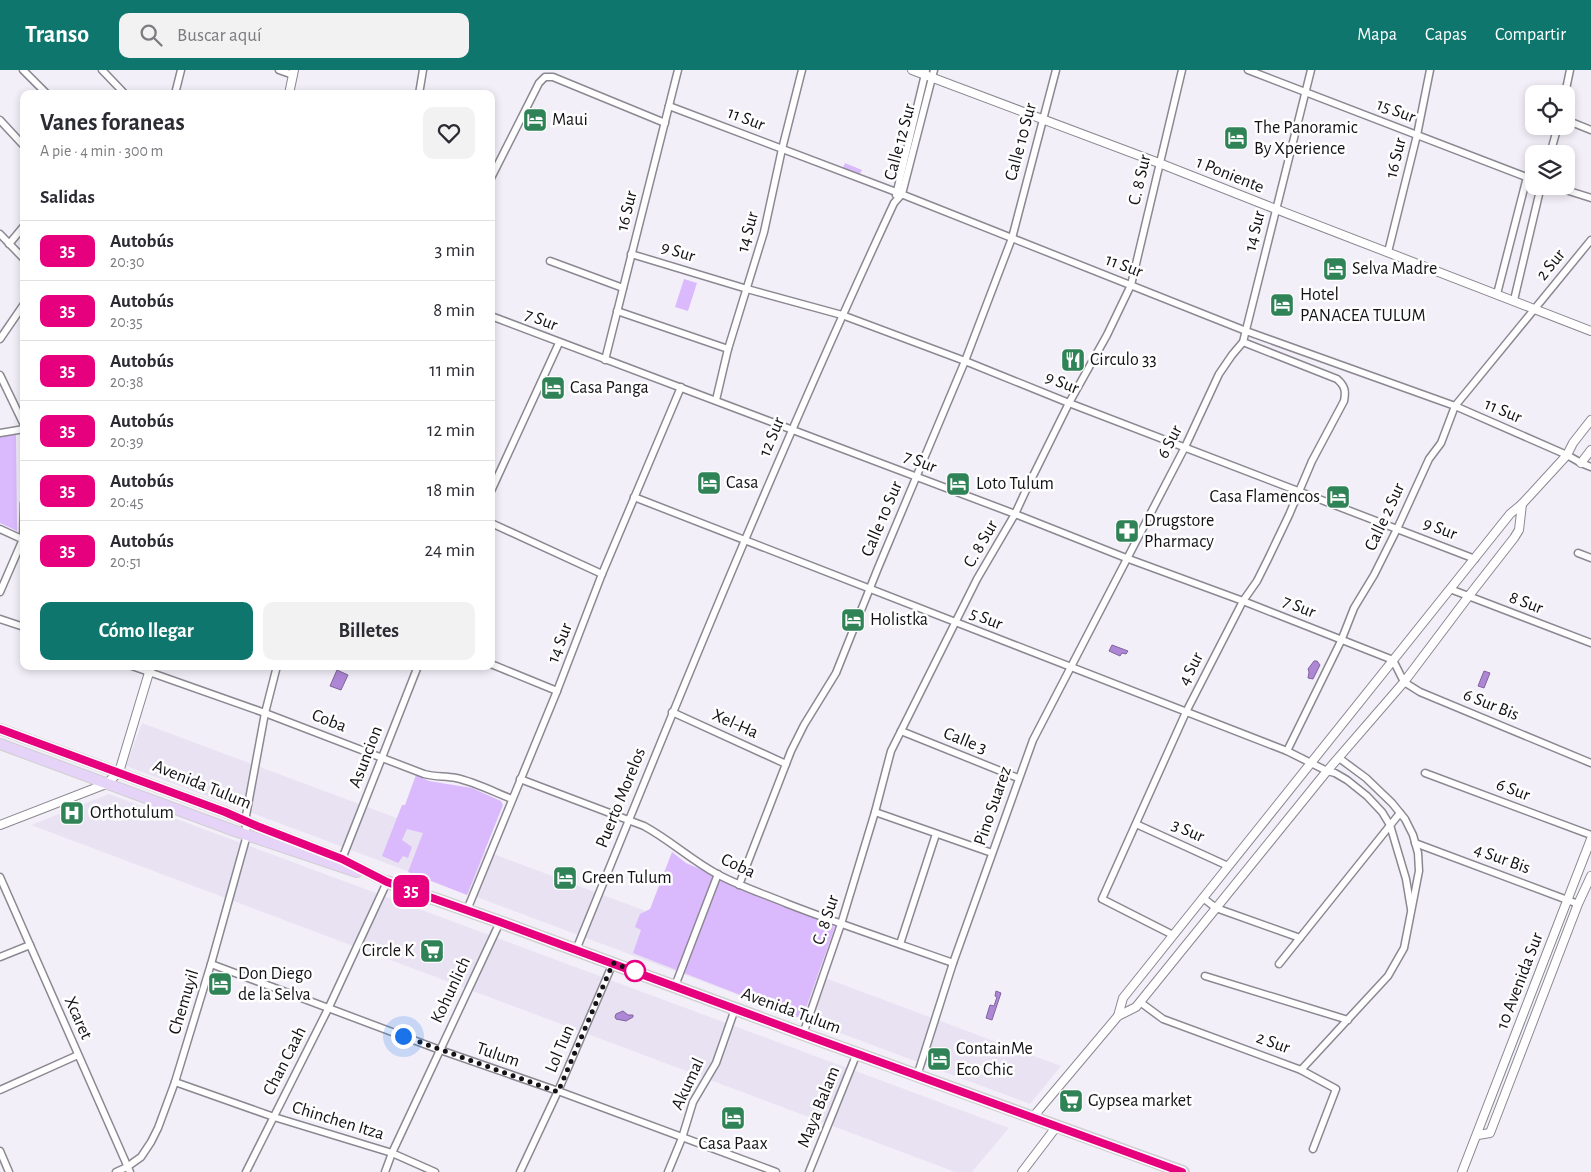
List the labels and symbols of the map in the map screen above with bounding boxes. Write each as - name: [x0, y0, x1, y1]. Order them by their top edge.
- street label: 15 Sur: [1374, 95, 1418, 127]
- street label: Calle 10 Sur: [1002, 101, 1040, 183]
- street label: Calle 12 Sur: [881, 102, 919, 182]
- street label: 11 Sur: [725, 104, 767, 134]
- hotel icon: Maui: [522, 107, 548, 133]
- place label: Maui: [552, 111, 588, 129]
- place label: The Panoramic By Xperience: [1254, 119, 1358, 158]
- hotel icon: The Panoramic By Xperience: [1223, 125, 1249, 151]
- street label: 16 Sur: [1382, 136, 1410, 180]
- street label: C. 8 Sur: [1125, 153, 1155, 207]
- street label: 1 Poniente: [1194, 153, 1266, 197]
- street label: 16 Sur: [613, 189, 641, 233]
- street label: 14 Sur: [1241, 209, 1269, 253]
- street label: 14 Sur: [734, 210, 762, 254]
- street label: 9 Sur: [659, 238, 697, 266]
- street label: 2 Sur: [1533, 246, 1569, 284]
- street label: 11 Sur: [1103, 251, 1145, 281]
- hotel icon: Selva Madre: [1322, 256, 1348, 282]
- place label: Selva Madre: [1352, 260, 1437, 278]
- place label: Hotel PANACEA TULUM: [1300, 286, 1426, 325]
- hotel icon: Hotel PANACEA TULUM: [1269, 292, 1295, 318]
- street label: 7 Sur: [522, 306, 560, 335]
- restaurant icon: Circulo 33: [1060, 347, 1086, 373]
- place label: Circulo 33: [1090, 351, 1157, 369]
- street label: 9 Sur: [1043, 368, 1082, 398]
- hotel icon: Casa Panga: [540, 375, 566, 401]
- place label: Casa Panga: [570, 379, 649, 397]
- street label: 11 Sur: [1482, 395, 1524, 427]
- street label: 12 Sur: [756, 415, 788, 459]
- street label: 6 Sur: [1154, 422, 1186, 462]
- street label: 7 Sur: [901, 448, 939, 477]
- hotel icon: Casa: [696, 470, 722, 496]
- hotel icon: Loto Tulum: [945, 471, 971, 497]
- place label: Casa: [726, 474, 759, 492]
- place label: Loto Tulum: [976, 475, 1054, 493]
- street label: Calle 10 Sur: [858, 479, 906, 559]
- street label: Calle 2 Sur: [1362, 480, 1409, 554]
- hotel icon: Casa Flamencos: [1325, 484, 1351, 510]
- place label: Casa Flamencos: [1210, 488, 1320, 506]
- place label: Drugstore Pharmacy: [1144, 512, 1214, 551]
- street label: 9 Sur: [1421, 514, 1460, 544]
- street label: C. 8 Sur: [960, 517, 1002, 571]
- pharmacy icon: Drugstore Pharmacy: [1114, 518, 1140, 544]
- street label: 8 Sur: [1507, 588, 1546, 618]
- street label: 7 Sur: [1280, 592, 1318, 622]
- street label: 5 Sur: [967, 605, 1005, 634]
- hotel icon: Holistka: [840, 607, 866, 633]
- place label: Holistka: [870, 611, 928, 629]
- street label: 14 Sur: [544, 620, 576, 665]
- street label: 4 Sur: [1175, 649, 1207, 689]
- street label: 6 Sur Bis: [1461, 686, 1521, 724]
- street label: Coba: [309, 706, 349, 736]
- street label: Xel-Ha: [709, 706, 761, 742]
- street label: Asuncion: [346, 724, 386, 790]
- street label: Calle 3: [941, 724, 989, 758]
- street label: Puerto Morelos: [593, 745, 649, 851]
- street label: Avenida Tulum: [150, 757, 254, 813]
- street label: Pino Suarez: [971, 764, 1015, 848]
- street label: 6 Sur: [1494, 775, 1533, 805]
- hospital icon: Orthotulum: [59, 800, 85, 826]
- place label: Orthotulum: [90, 804, 174, 822]
- street label: 3 Sur: [1169, 816, 1207, 846]
- street label: 4 Sur Bis: [1471, 841, 1533, 877]
- street label: Coba: [718, 850, 758, 882]
- hotel icon: Green Tulum: [552, 865, 578, 891]
- place label: Green Tulum: [582, 869, 672, 887]
- line badge: 35: [388, 875, 434, 907]
- street label: C. 8 Sur: [810, 893, 843, 947]
- street label: 10 Avenida Sur: [1493, 930, 1547, 1032]
- supermarket icon: Circle K: [419, 938, 445, 964]
- place label: Circle K: [362, 942, 414, 960]
- street label: Kohunlich: [428, 954, 474, 1026]
- unlabelled marker: [624, 960, 646, 982]
- place label: Don Diego de la Selva: [238, 965, 312, 1004]
- street label: Chemuyil: [166, 967, 202, 1037]
- hotel icon: Don Diego de la Selva: [207, 971, 233, 997]
- street label: Avenida Tulum: [739, 985, 843, 1037]
- street label: Xcaret: [61, 994, 95, 1042]
- street label: Lol Tun: [542, 1023, 578, 1075]
- street label: Chan Caah: [260, 1024, 310, 1098]
- your location: [391, 1024, 416, 1049]
- street label: 2 Sur: [1254, 1029, 1292, 1057]
- street label: Tulum: [474, 1039, 522, 1071]
- place label: ContainMe Eco Chic: [956, 1040, 1033, 1079]
- hotel icon: ContainMe Eco Chic: [926, 1046, 952, 1072]
- street label: Akumal: [668, 1055, 708, 1113]
- street label: Maya Balam: [795, 1064, 843, 1150]
- supermarket icon: Gypsea market: [1058, 1088, 1084, 1114]
- place label: Gypsea market: [1088, 1092, 1192, 1110]
- street label: Chinchen Itza: [290, 1098, 386, 1144]
- hotel icon: Casa Paax: [720, 1105, 746, 1131]
- place label: Casa Paax: [699, 1135, 768, 1153]

